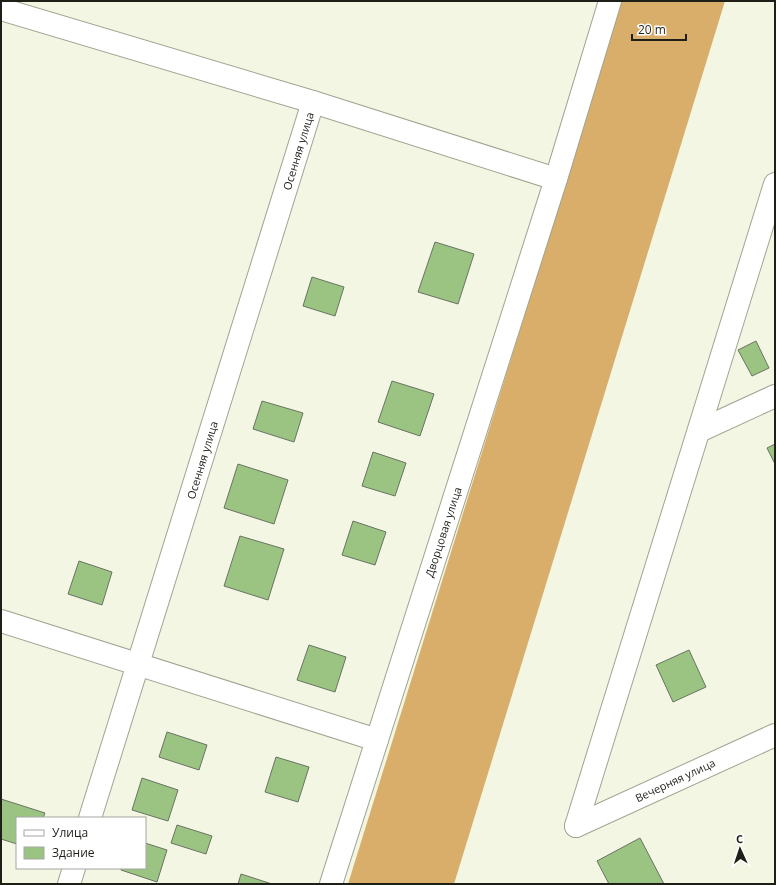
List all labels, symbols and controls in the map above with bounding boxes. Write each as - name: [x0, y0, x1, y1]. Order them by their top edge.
- scale bar: [632, 16, 686, 42]
- text: 20 m: [638, 21, 666, 38]
- street label: Осенняя улица: [279, 110, 317, 192]
- street label: Осенняя улица: [183, 419, 221, 501]
- street label: Дворцовая улица: [421, 485, 465, 579]
- street label: Вечерняя улица: [633, 755, 717, 805]
- legend: [16, 817, 146, 869]
- text: Улица: [52, 824, 88, 841]
- north arrow: [720, 829, 760, 869]
- text: С: [736, 831, 743, 846]
- text: Здание: [52, 844, 95, 861]

